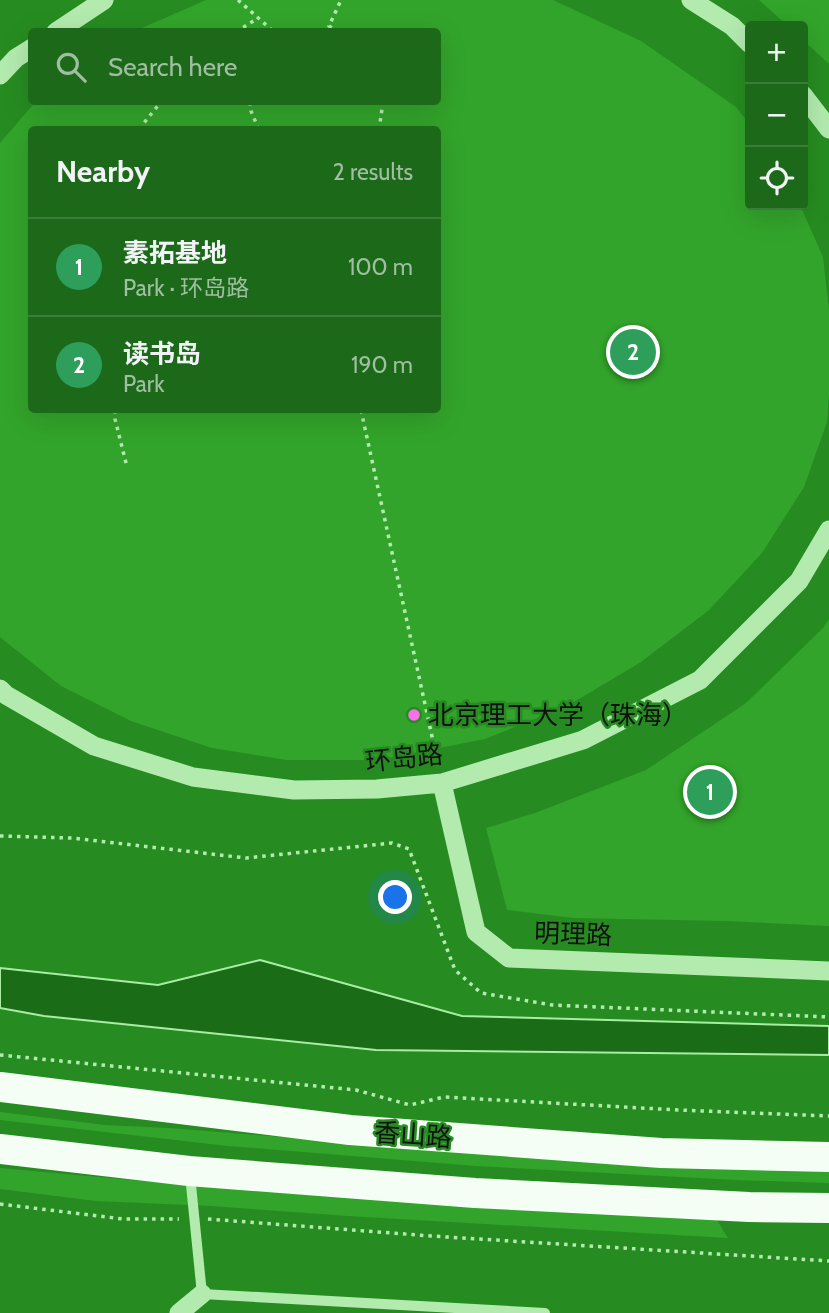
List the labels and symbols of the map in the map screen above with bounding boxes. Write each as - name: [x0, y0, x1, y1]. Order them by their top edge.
- pin: 2: [610, 326, 656, 378]
- place label: 北京理工大学（珠海）: [428, 699, 688, 731]
- marker: 北京理工大学（珠海）: [406, 707, 422, 723]
- street label: 环岛路: [364, 738, 444, 778]
- pin: 1: [687, 766, 733, 818]
- your location: [378, 880, 412, 914]
- street label: 明理路: [533, 917, 613, 951]
- street label: 香山路: [373, 1116, 453, 1154]

